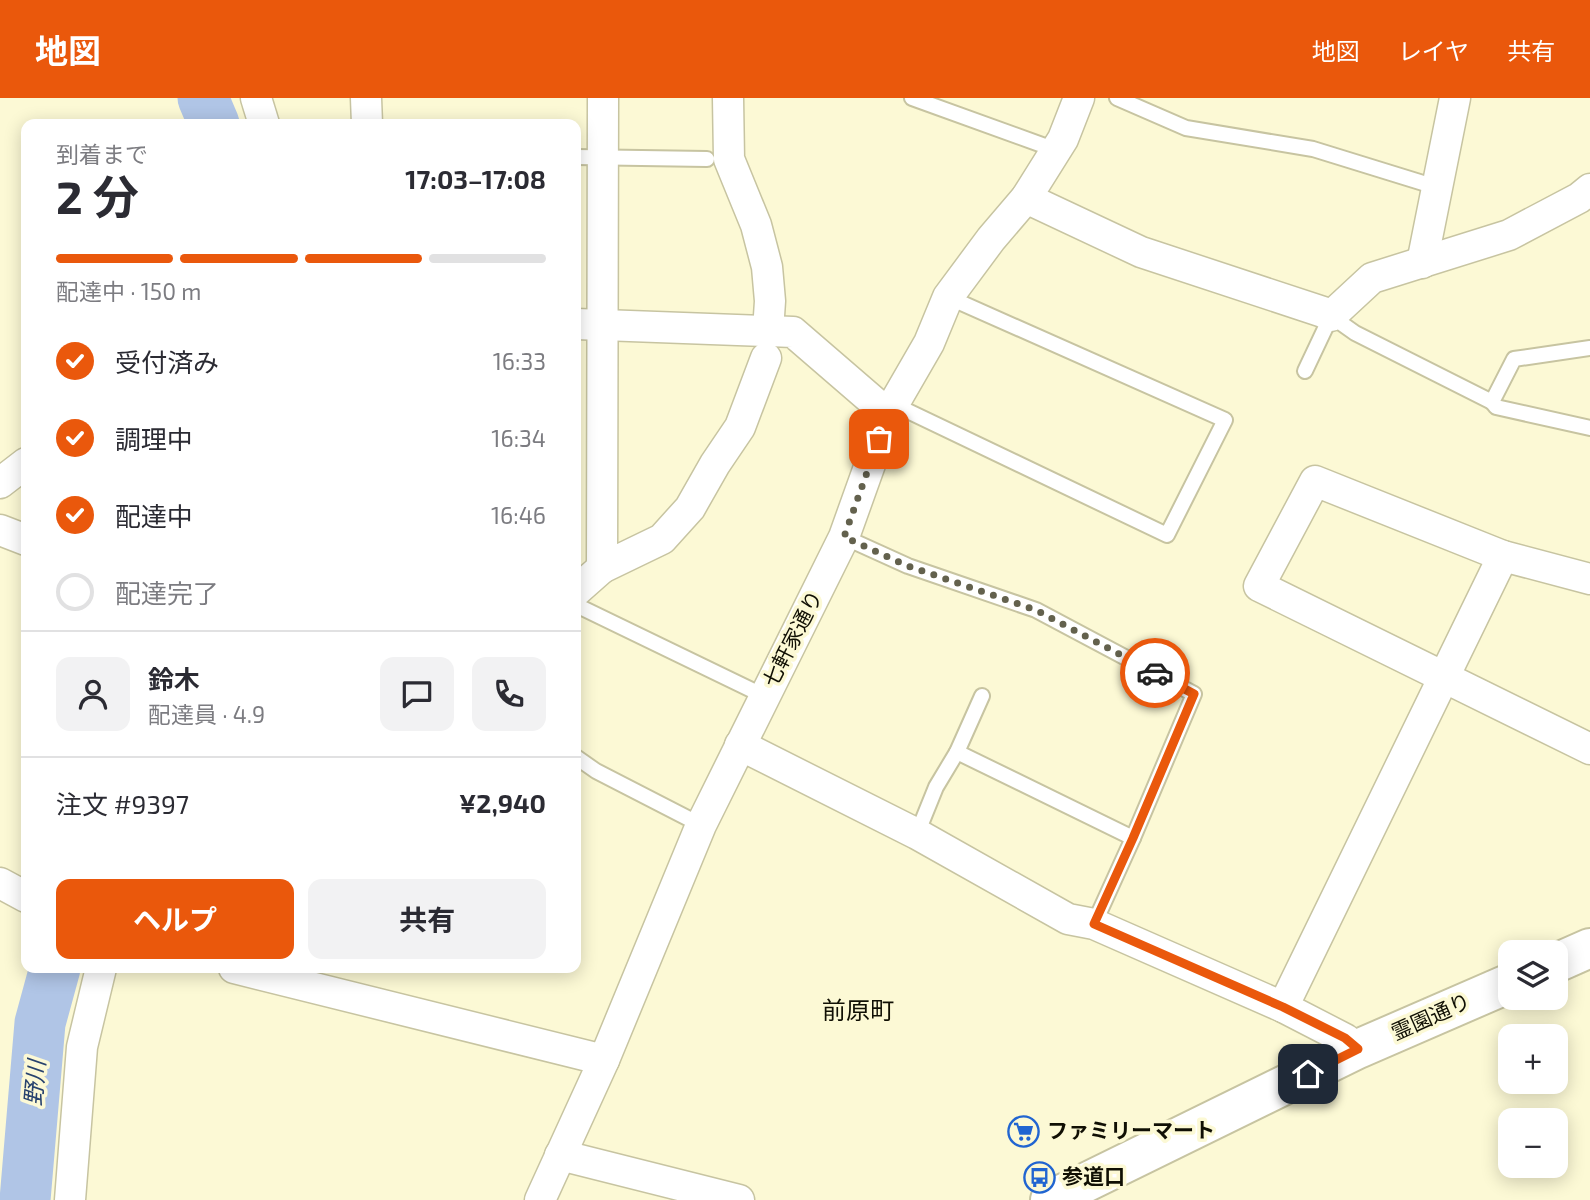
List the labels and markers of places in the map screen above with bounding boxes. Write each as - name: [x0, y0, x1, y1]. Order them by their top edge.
- pin: [849, 409, 909, 469]
- pin: [1278, 1044, 1338, 1104]
- supermarket icon: ファミリーマート: [1007, 1114, 1041, 1148]
- place label: ファミリーマート: [1047, 1117, 1215, 1142]
- bus stop icon: 参道口: [1022, 1160, 1056, 1194]
- place label: 参道口: [1062, 1163, 1125, 1188]

